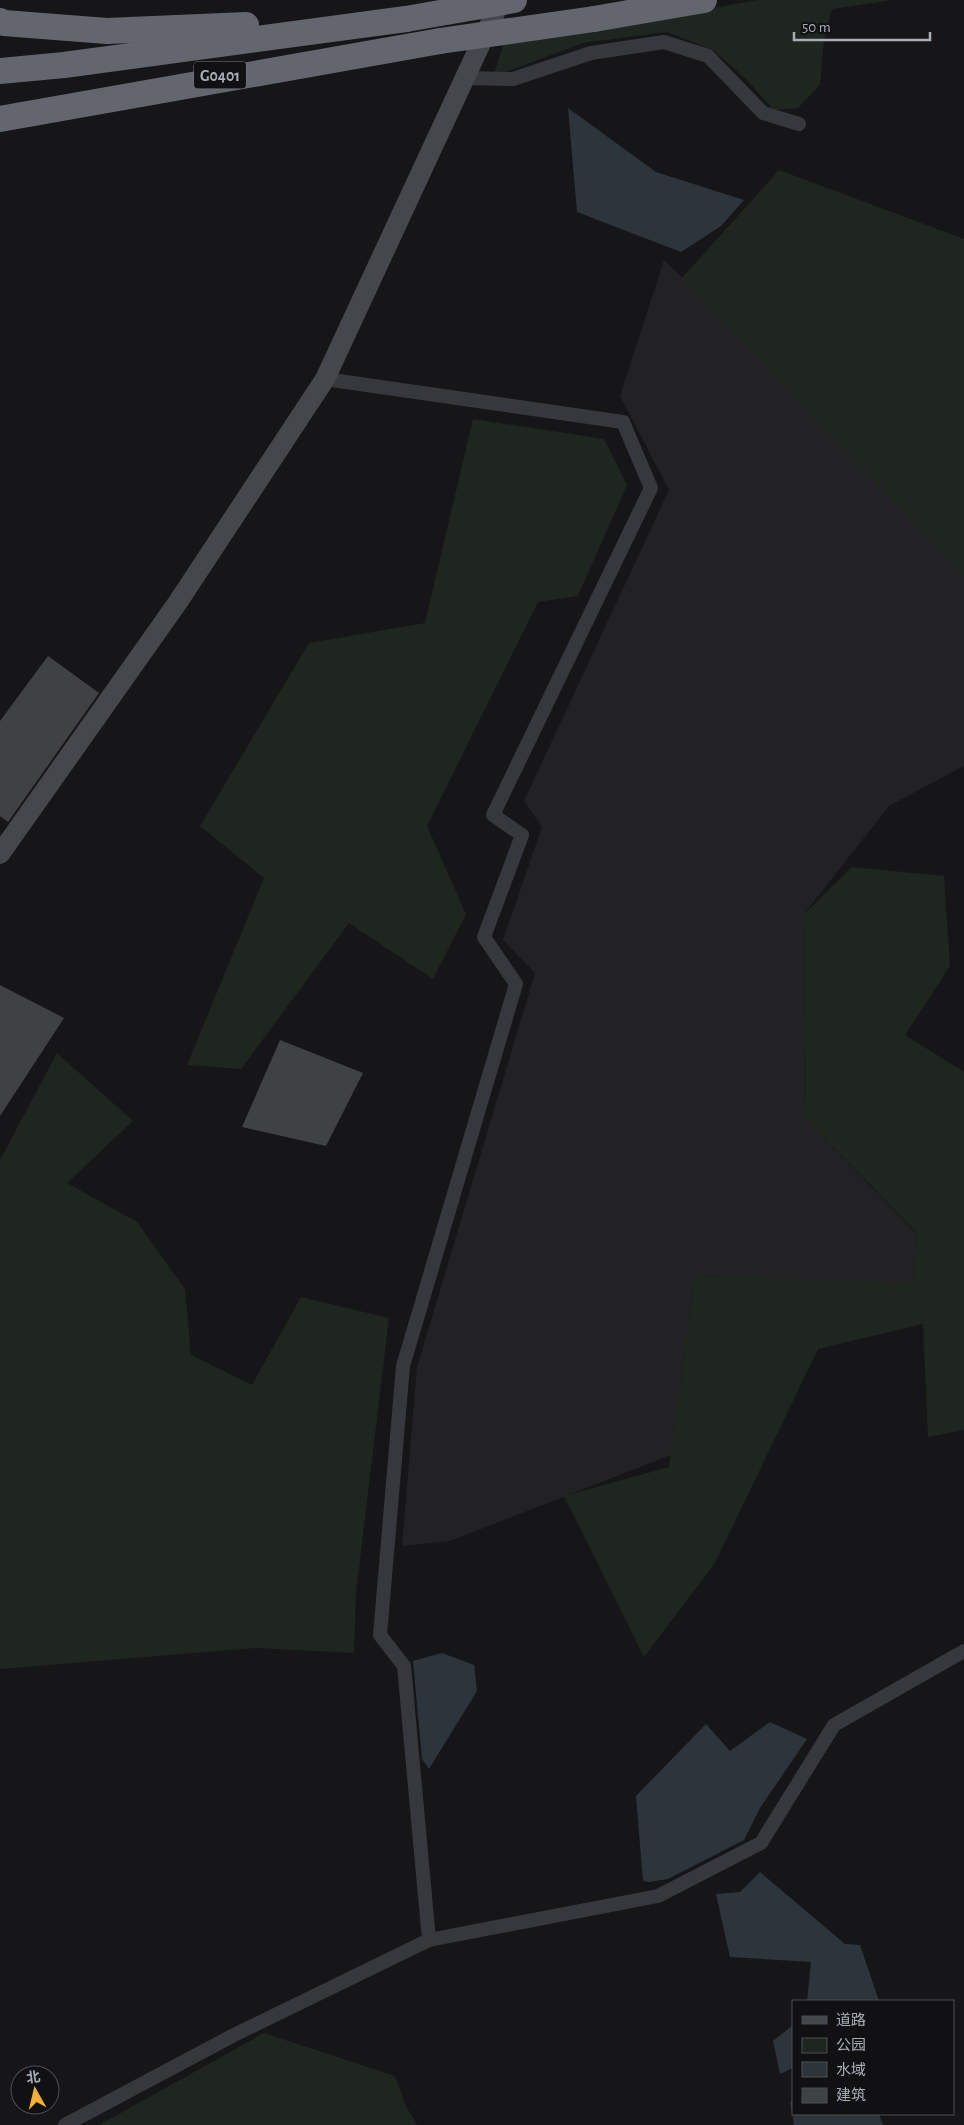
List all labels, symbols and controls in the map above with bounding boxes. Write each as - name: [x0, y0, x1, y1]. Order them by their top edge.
- scale bar: [794, 10, 930, 42]
- text: 50 m: [802, 20, 831, 35]
- road number: G0401: [194, 62, 246, 88]
- legend: [792, 2000, 954, 2115]
- text: 道路: [836, 2012, 866, 2028]
- text: 公园: [836, 2037, 866, 2053]
- text: 水域: [836, 2062, 866, 2078]
- north arrow: [10, 2065, 60, 2115]
- text: 北: [25, 2069, 41, 2086]
- text: 建筑: [836, 2087, 866, 2103]

